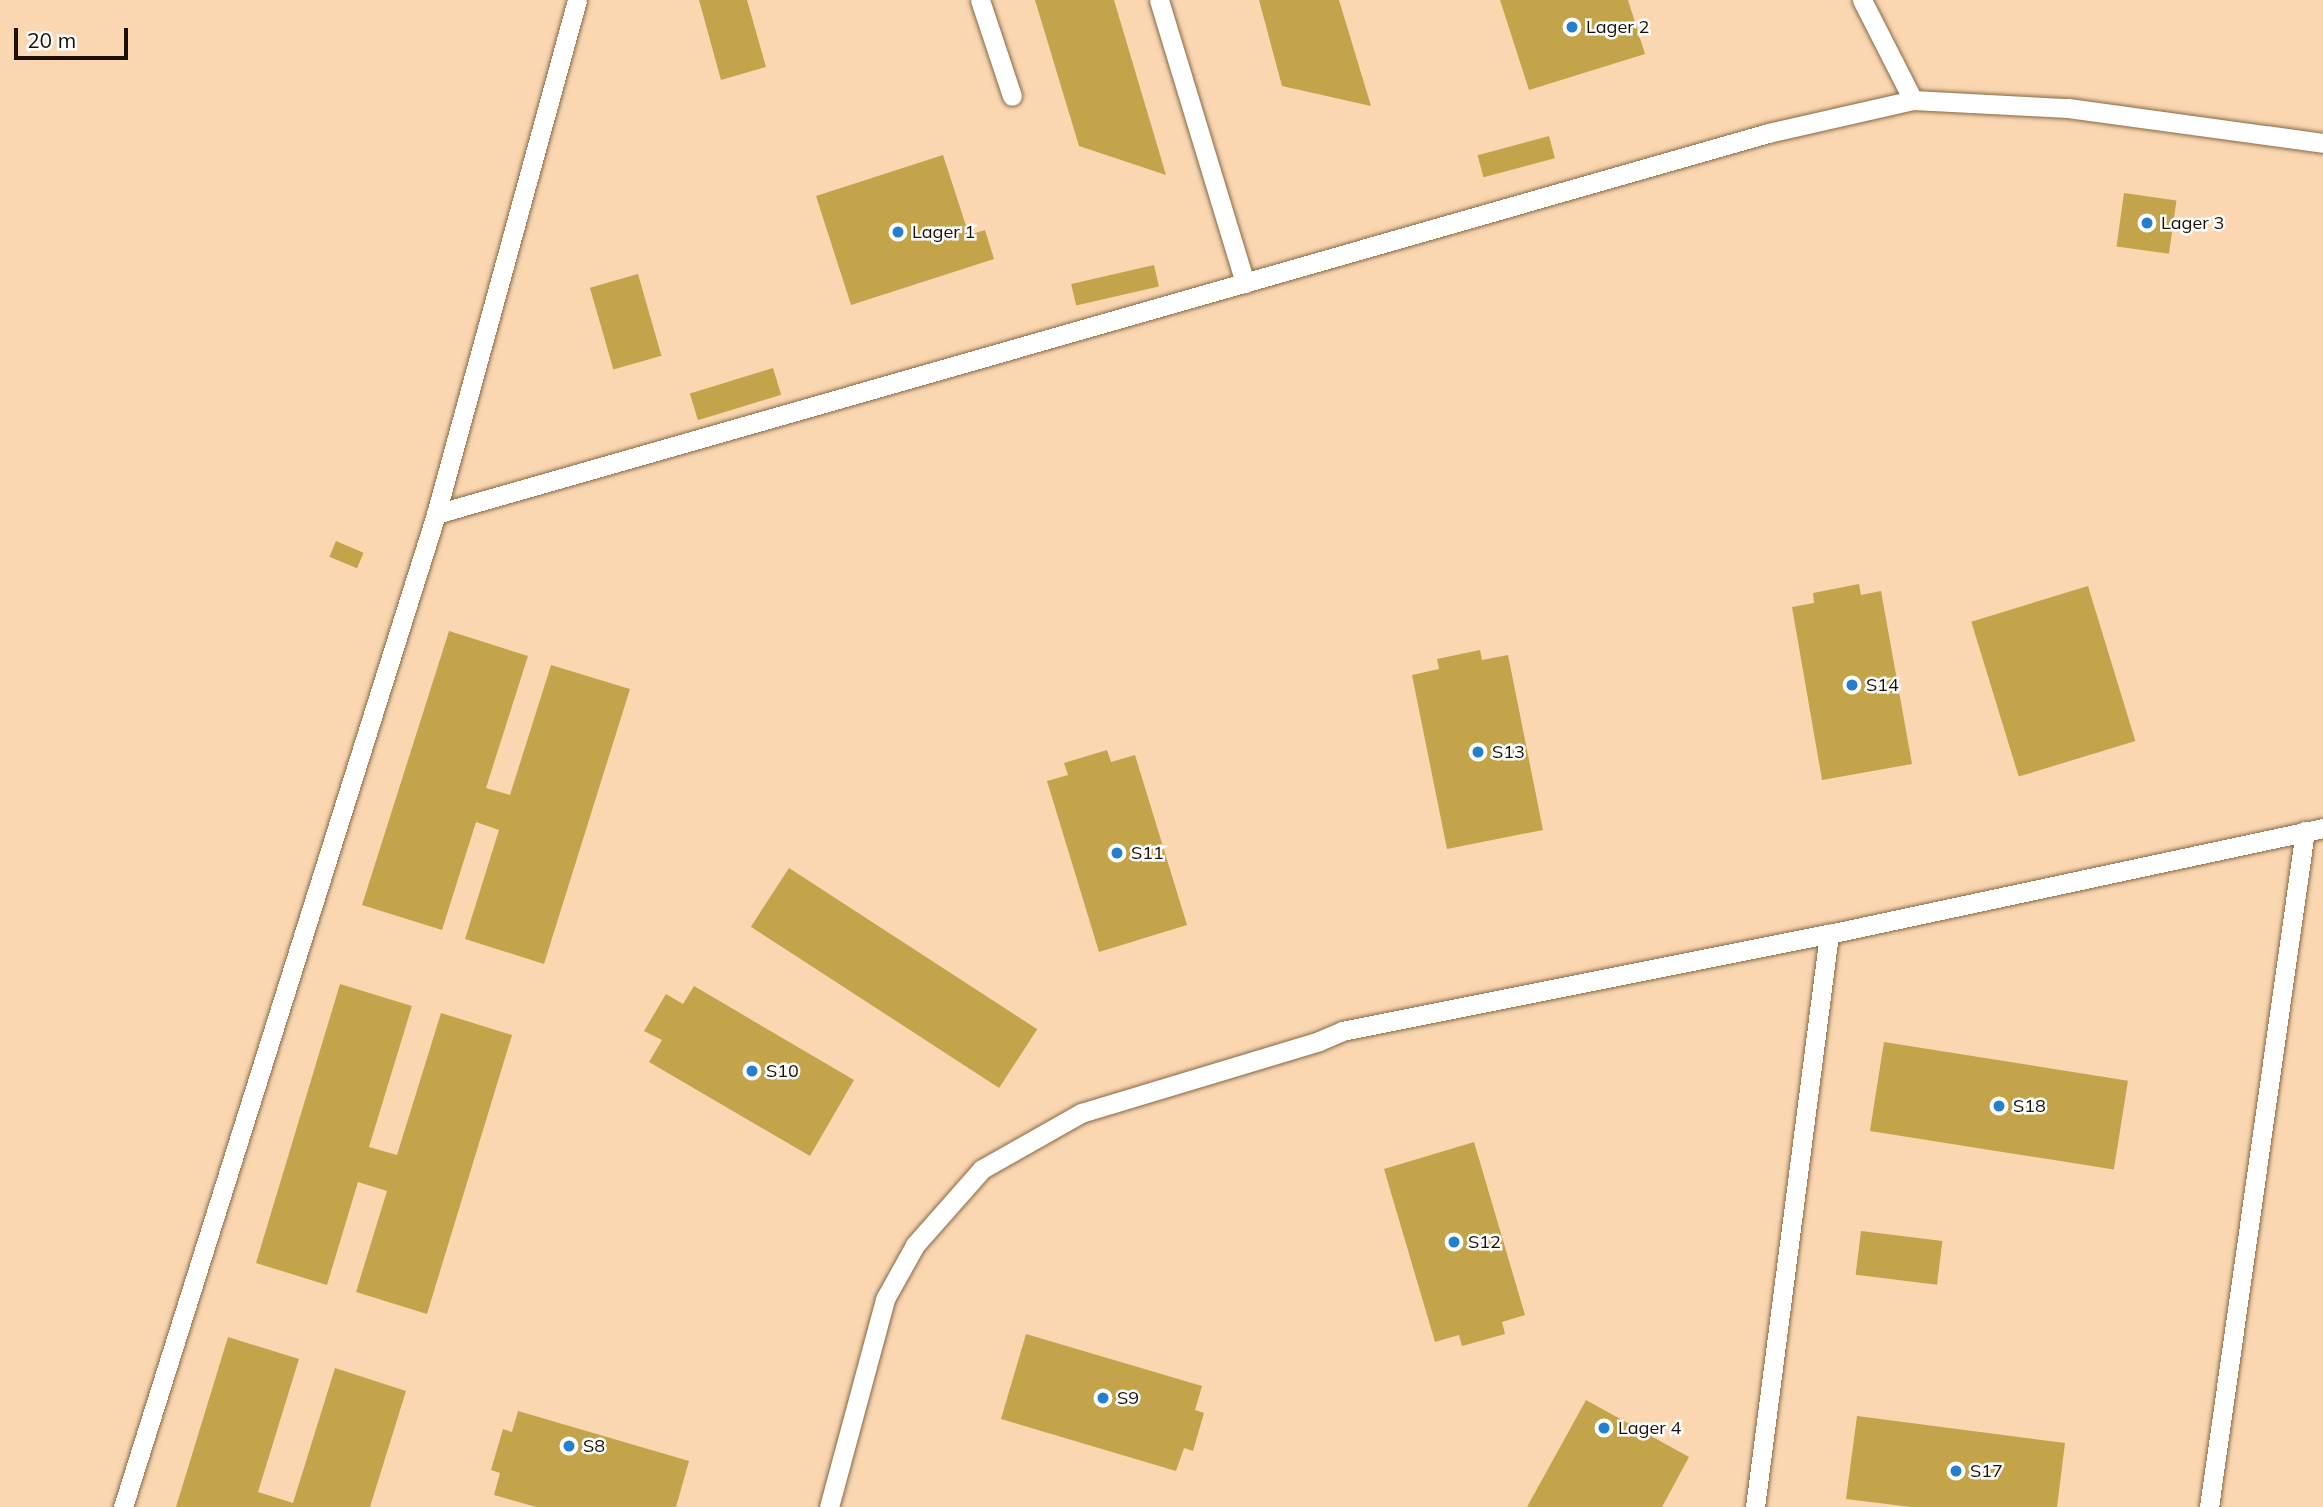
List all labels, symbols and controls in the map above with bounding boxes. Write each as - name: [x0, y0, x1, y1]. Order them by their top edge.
- scale bar: [18, 14, 131, 58]
- place label: Lager 2: [1586, 16, 1649, 38]
- marker: Lager 2: [1564, 19, 1580, 35]
- text: 20 m: [27, 27, 76, 53]
- place label: Lager 3: [2161, 212, 2224, 234]
- marker: Lager 3: [2139, 215, 2155, 231]
- place label: Lager 1: [912, 221, 975, 243]
- marker: Lager 1: [890, 224, 906, 240]
- place label: S14: [1866, 674, 1899, 696]
- marker: S14: [1844, 677, 1860, 693]
- place label: S13: [1492, 741, 1525, 763]
- marker: S13: [1470, 744, 1486, 760]
- place label: S11: [1131, 842, 1164, 864]
- marker: S11: [1109, 845, 1125, 861]
- place label: S10: [766, 1060, 799, 1082]
- marker: S10: [744, 1063, 760, 1079]
- place label: S18: [2013, 1095, 2046, 1117]
- marker: S18: [1991, 1098, 2007, 1114]
- place label: S12: [1468, 1231, 1501, 1253]
- marker: S12: [1446, 1234, 1462, 1250]
- place label: S9: [1117, 1387, 1139, 1409]
- marker: S9: [1095, 1390, 1111, 1406]
- place label: Lager 4: [1618, 1417, 1681, 1439]
- marker: Lager 4: [1596, 1420, 1612, 1436]
- place label: S8: [583, 1435, 605, 1457]
- marker: S8: [561, 1438, 577, 1454]
- place label: S17: [1970, 1460, 2003, 1482]
- marker: S17: [1948, 1463, 1964, 1479]

